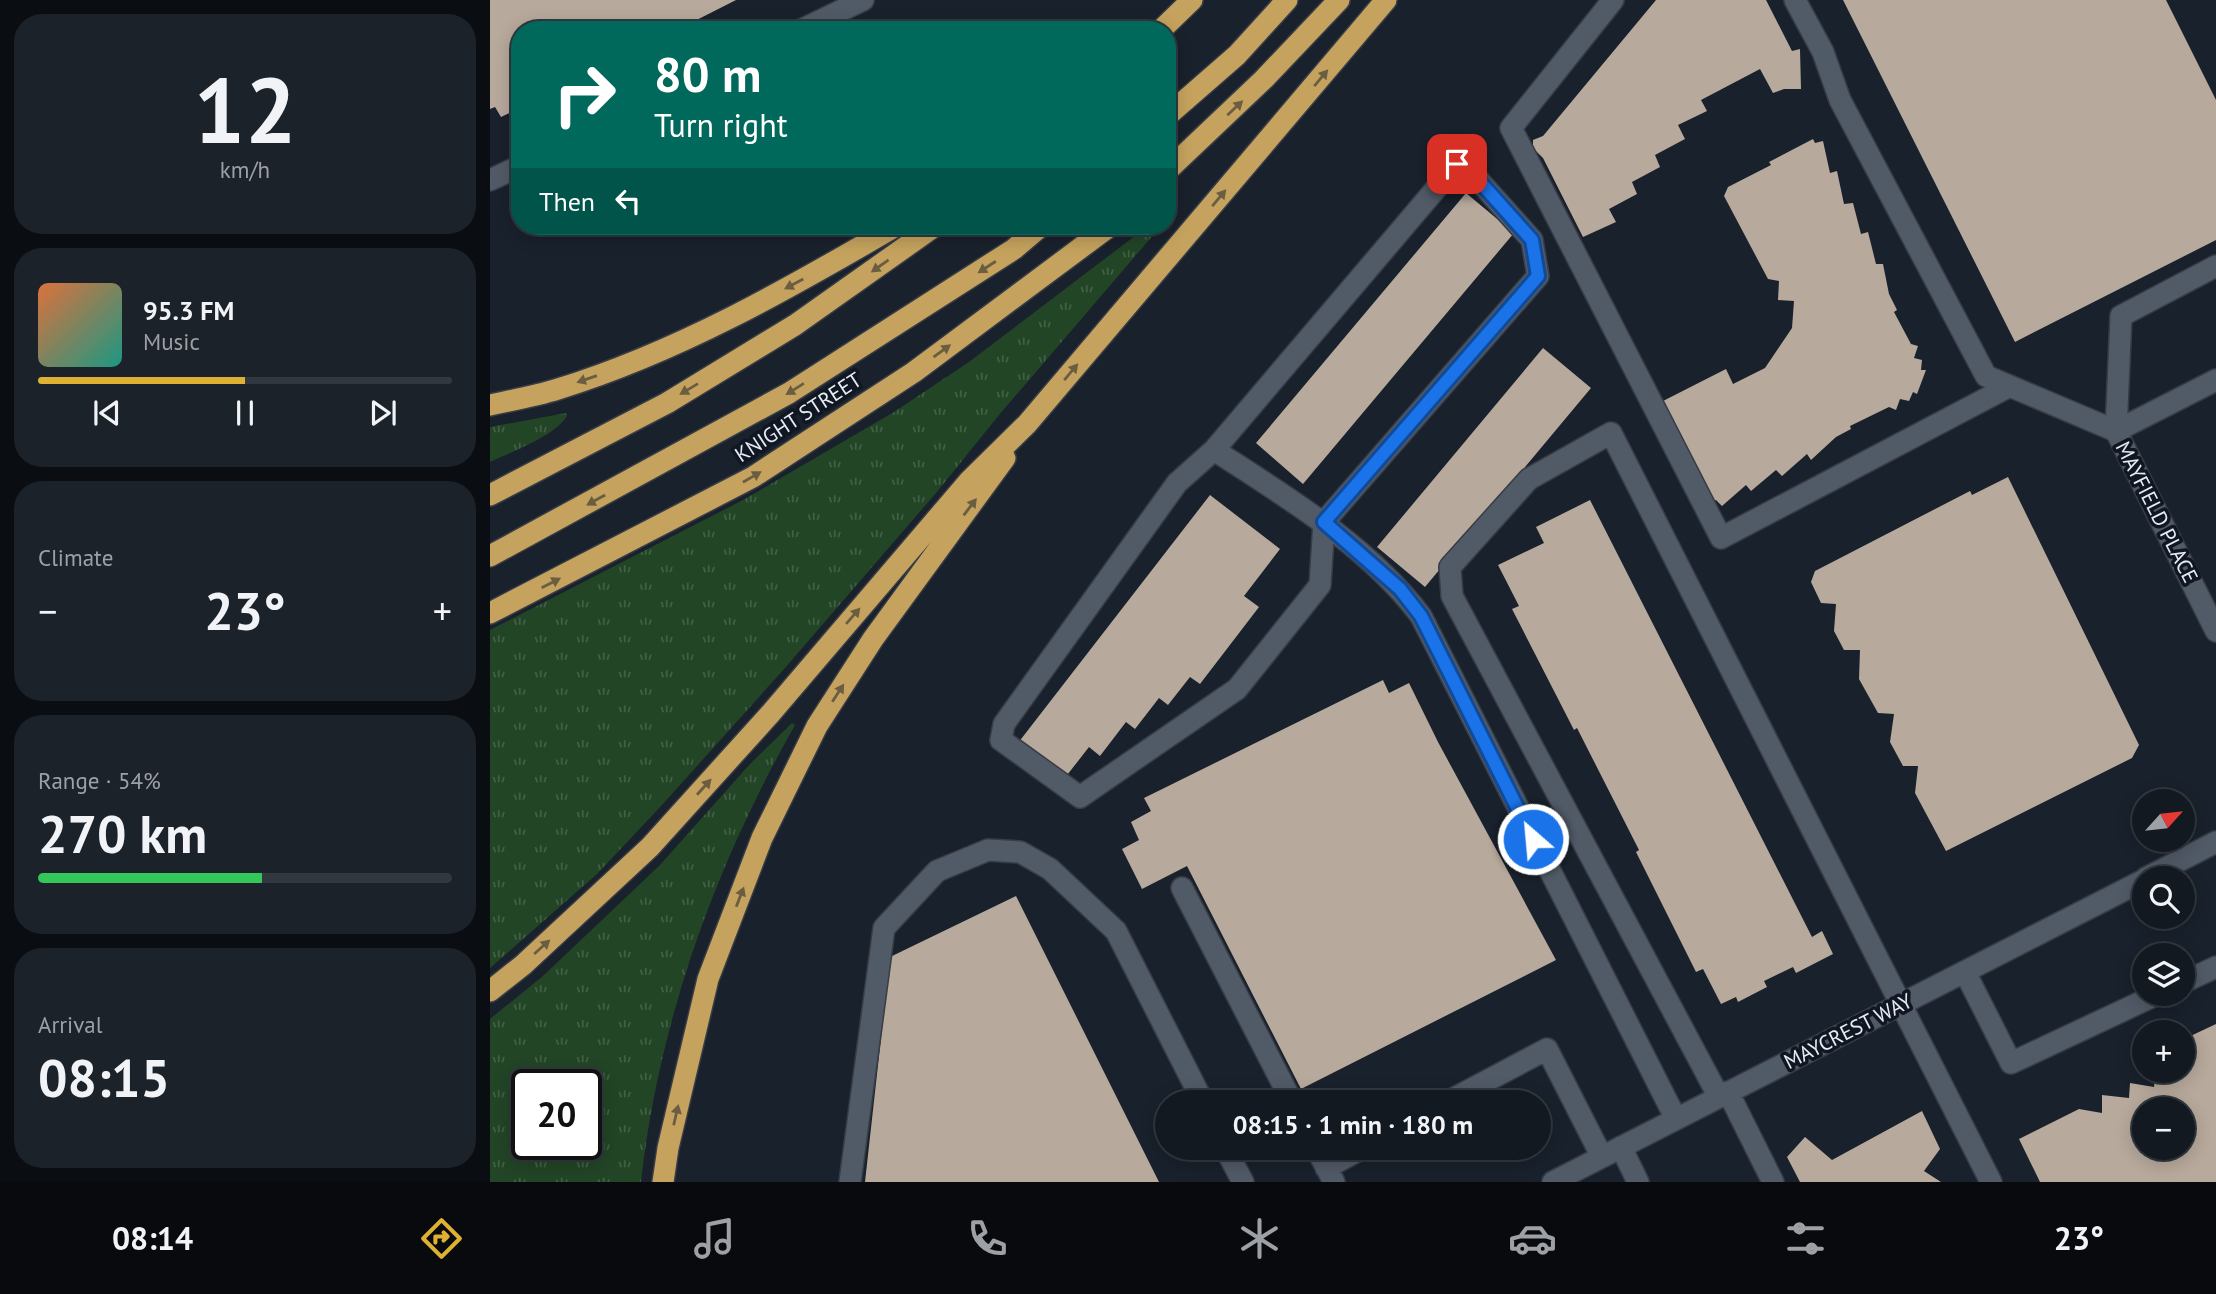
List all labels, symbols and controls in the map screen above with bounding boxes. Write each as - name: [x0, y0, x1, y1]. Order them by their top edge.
- text: 80 m: [654, 42, 761, 106]
- icon: right: [539, 49, 630, 140]
- text: 12: [193, 50, 297, 168]
- one-way arrow: [1313, 69, 1328, 87]
- one-way arrow: [1226, 100, 1243, 116]
- text: Turn right: [654, 104, 788, 146]
- pin: [1427, 134, 1487, 194]
- icon: arrive: [1438, 145, 1476, 183]
- text: km/h: [220, 155, 270, 184]
- icon: left: [609, 182, 647, 220]
- text: Then: [539, 185, 595, 218]
- one-way arrow: [1211, 190, 1226, 208]
- one-way arrow: [871, 259, 889, 273]
- one-way arrow: [977, 260, 996, 273]
- one-way arrow: [784, 278, 804, 290]
- text: 95.3 FM: [143, 294, 234, 327]
- text: Music: [143, 327, 200, 356]
- one-way arrow: [933, 344, 951, 358]
- one-way arrow: [1063, 363, 1078, 380]
- street label: KNIGHT STREET: [729, 366, 867, 468]
- one-way arrow: [577, 374, 598, 385]
- one-way arrow: [679, 383, 698, 396]
- one-way arrow: [785, 383, 805, 396]
- icon: previous: [88, 394, 126, 432]
- icon: pause: [226, 394, 264, 432]
- icon: next: [364, 394, 402, 432]
- street label: MAYFIELD PLACE: [2110, 437, 2204, 587]
- one-way arrow: [743, 470, 762, 483]
- one-way arrow: [586, 494, 606, 506]
- one-way arrow: [963, 499, 978, 517]
- text: Climate: [38, 543, 113, 572]
- text: 23°: [204, 577, 286, 644]
- one-way arrow: [541, 577, 561, 588]
- text: −: [38, 586, 57, 635]
- text: +: [433, 586, 452, 635]
- one-way arrow: [845, 607, 860, 624]
- one-way arrow: [832, 683, 845, 702]
- text: Range · 54%: [38, 766, 161, 795]
- one-way arrow: [696, 778, 712, 796]
- north arrow: [2132, 789, 2194, 852]
- map controls: [2132, 789, 2195, 1160]
- text: 270 km: [38, 800, 207, 867]
- position arrow: [1496, 802, 1570, 876]
- button: search: [2132, 866, 2195, 929]
- one-way arrow: [734, 887, 745, 908]
- one-way arrow: [533, 939, 551, 955]
- button: layers: [2132, 943, 2195, 1006]
- street label: MAYCREST WAY: [1779, 987, 1917, 1075]
- text: Arrival: [38, 1010, 102, 1039]
- button: +: [2132, 1020, 2195, 1083]
- text: 08:15: [38, 1044, 170, 1111]
- speed limit sign: 20: [511, 1069, 602, 1160]
- button: −: [2132, 1097, 2195, 1160]
- one-way arrow: [671, 1104, 682, 1126]
- text: 08:15 · 1 min · 180 m: [1233, 1108, 1473, 1141]
- icon: directions: [417, 1214, 466, 1263]
- icon: music: [690, 1214, 739, 1263]
- icon: phone: [963, 1214, 1012, 1263]
- icon: climate: [1235, 1214, 1284, 1263]
- icon: car: [1508, 1214, 1557, 1263]
- icon: filters: [1781, 1214, 1830, 1263]
- text: 08:14: [112, 1217, 193, 1259]
- text: 23°: [2054, 1217, 2104, 1259]

